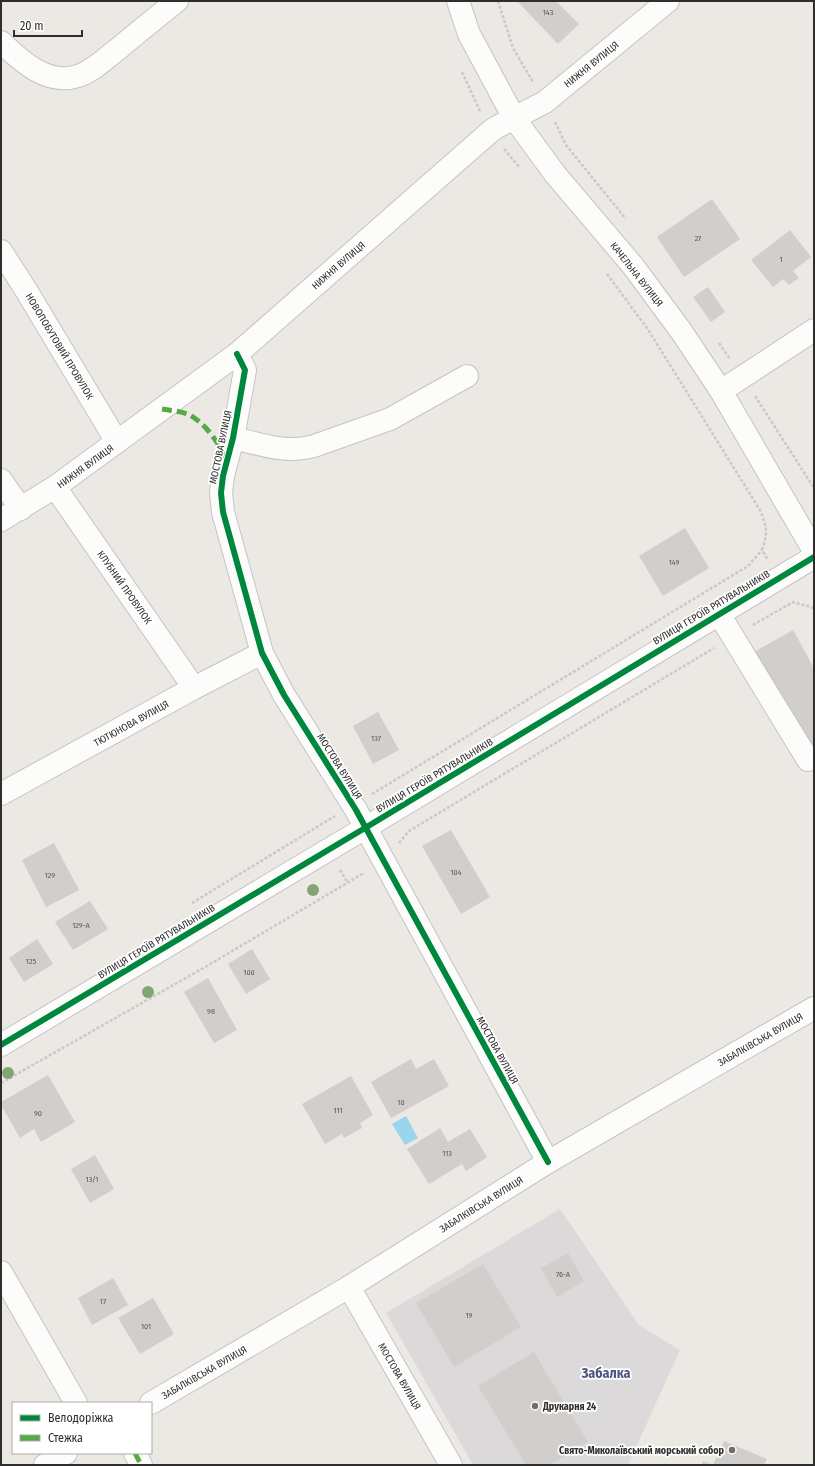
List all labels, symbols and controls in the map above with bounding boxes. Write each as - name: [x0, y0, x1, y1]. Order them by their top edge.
- house number: 143: [543, 8, 554, 17]
- scale bar: [14, 12, 82, 38]
- text: 20 m: [20, 19, 44, 33]
- street label: НИЖНЯ ВУЛИЦЯ: [562, 39, 621, 90]
- house number: 27: [695, 234, 702, 243]
- street label: НИЖНЯ ВУЛИЦЯ: [310, 239, 368, 292]
- street label: КАЧЕЛЬНА ВУЛИЦЯ: [607, 240, 665, 309]
- house number: 1: [779, 255, 783, 264]
- street label: НОВОПОБУТОВИЙ ПРОВУЛОК: [23, 291, 97, 402]
- street label: МОСТОВА ВУЛИЦЯ: [207, 409, 235, 485]
- street label: НИЖНЯ ВУЛИЦЯ: [55, 442, 116, 491]
- street label: КЛУБНИЙ ПРОВУЛОК: [94, 548, 155, 627]
- house number: 149: [669, 558, 679, 567]
- street label: ВУЛИЦЯ ГЕРОЇВ РЯТУВАЛЬНИКІВ: [650, 567, 773, 648]
- street label: ТЮТЮНОВА ВУЛИЦЯ: [92, 698, 171, 749]
- street label: МОСТОВА ВУЛИЦЯ: [314, 731, 364, 802]
- house number: 137: [371, 734, 382, 743]
- street label: ВУЛИЦЯ ГЕРОЇВ РЯТУВАЛЬНИКІВ: [373, 735, 496, 816]
- house number: 104: [450, 868, 462, 877]
- house number: 129: [45, 871, 55, 880]
- street label: ВУЛИЦЯ ГЕРОЇВ РЯТУВАЛЬНИКІВ: [95, 901, 218, 982]
- house number: 129-А: [72, 921, 91, 930]
- house number: 125: [26, 957, 36, 966]
- house number: 100: [243, 968, 255, 977]
- house number: 98: [207, 1007, 215, 1016]
- street label: ЗАБАЛКІВСЬКА ВУЛИЦЯ: [716, 1011, 805, 1069]
- street label: МОСТОВА ВУЛИЦЯ: [474, 1015, 521, 1086]
- house number: 10: [397, 1098, 405, 1107]
- house number: 111: [333, 1106, 343, 1115]
- house number: 90: [34, 1109, 42, 1118]
- house number: 113: [442, 1149, 452, 1158]
- street label: ЗАБАЛКІВСЬКА ВУЛИЦЯ: [438, 1174, 526, 1235]
- house number: 13/1: [86, 1175, 98, 1184]
- house number: 76-А: [556, 1270, 571, 1279]
- house number: 17: [100, 1297, 107, 1306]
- house number: 19: [465, 1311, 473, 1320]
- house number: 101: [141, 1322, 151, 1331]
- street label: МОСТОВА ВУЛИЦЯ: [375, 1341, 423, 1412]
- street label: ЗАБАЛКІВСЬКА ВУЛИЦЯ: [160, 1344, 249, 1402]
- district label: Забалка: [581, 1365, 631, 1382]
- marker: Друкарня 24: [530, 1401, 540, 1411]
- place label: Друкарня 24: [542, 1401, 596, 1413]
- legend: [12, 1402, 152, 1454]
- text: Велодоріжка: [48, 1411, 114, 1425]
- text: Стежка: [48, 1431, 83, 1445]
- place label: Свято-Миколаївський морський собор: [559, 1445, 725, 1457]
- marker: Свято-Миколаївський морський собор: [727, 1445, 737, 1455]

